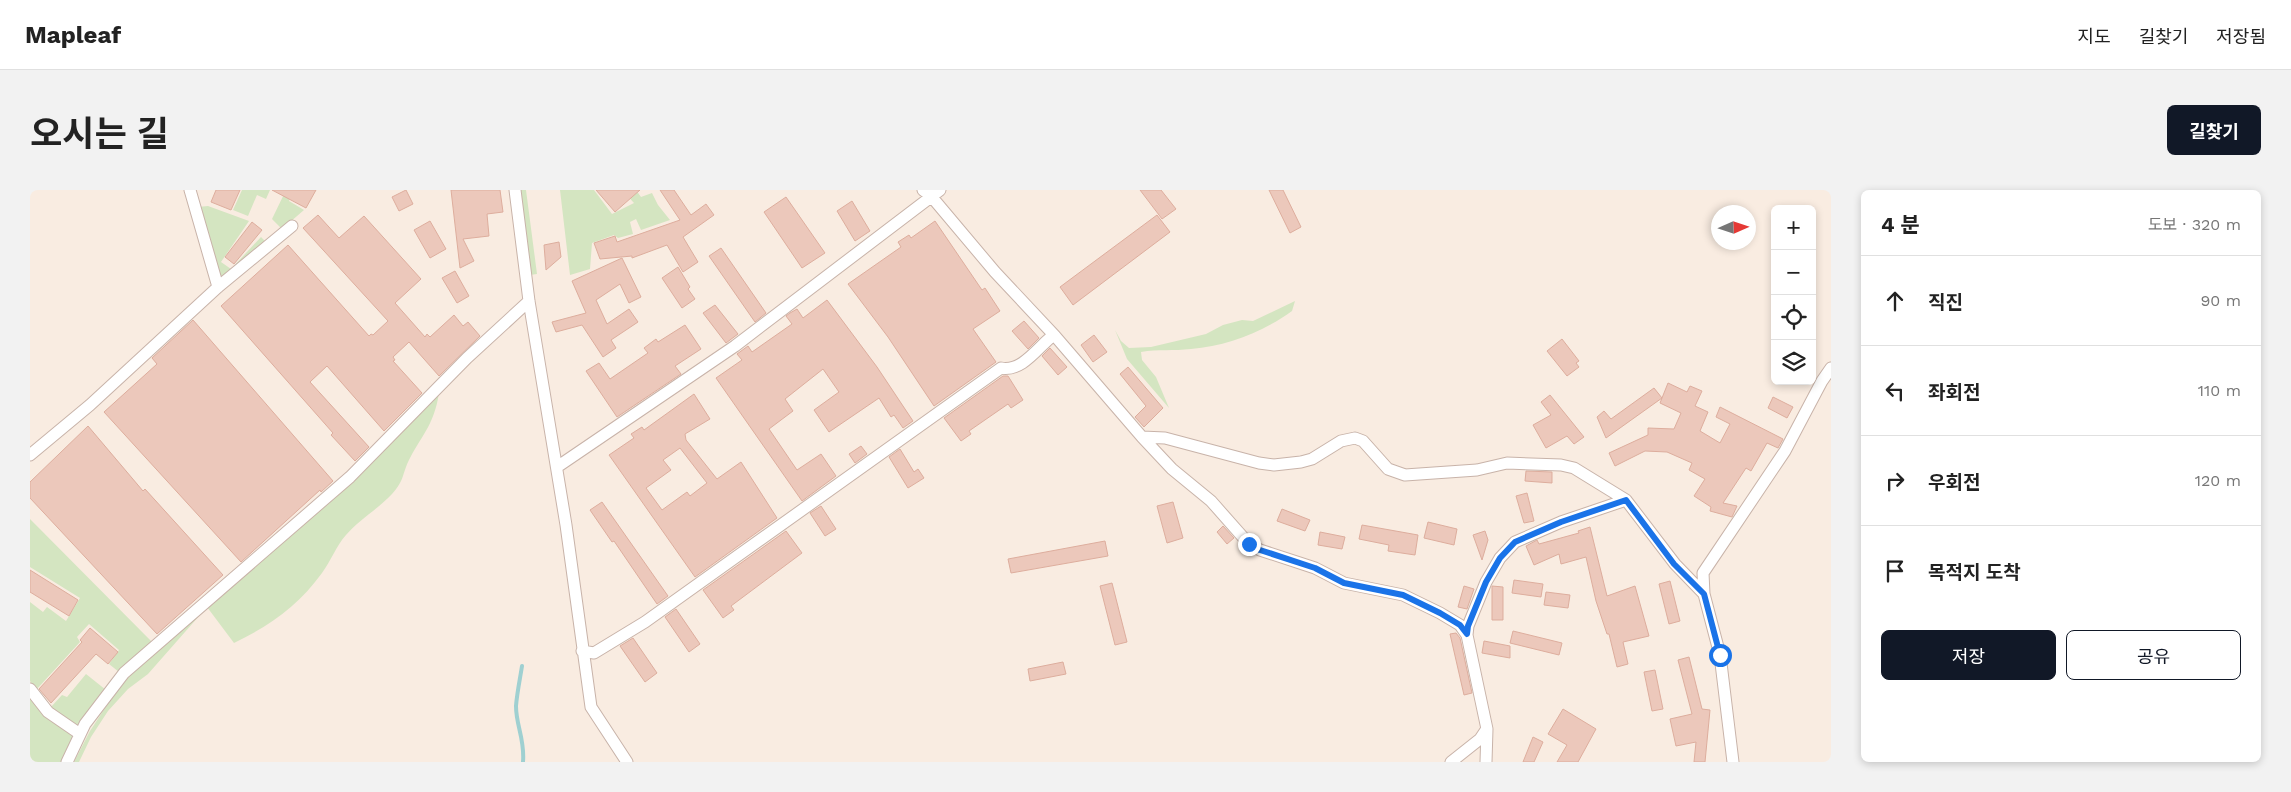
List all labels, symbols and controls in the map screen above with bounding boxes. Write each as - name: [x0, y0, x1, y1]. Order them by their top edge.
- text: Mapleaf: [25, 21, 121, 49]
- text: 지도: [2078, 26, 2111, 47]
- text: 길찾기: [2139, 26, 2188, 47]
- text: 저장됨: [2216, 26, 2266, 47]
- button: 길찾기: [2167, 105, 2261, 155]
- text: 오시는 길: [30, 113, 169, 155]
- north arrow: [1711, 205, 1756, 250]
- map controls: [1771, 205, 1816, 385]
- button: +: [1771, 205, 1816, 250]
- text: 4 분: [1881, 212, 1920, 237]
- text: 도보 · 320 m: [2148, 215, 2241, 234]
- button: −: [1771, 250, 1816, 295]
- icon: ahead: [1881, 287, 1909, 315]
- text: 직진: [1928, 291, 1963, 314]
- text: 90 m: [2200, 291, 2241, 310]
- button: locate: [1771, 295, 1816, 340]
- button: layers: [1771, 340, 1816, 385]
- icon: left: [1881, 377, 1909, 405]
- text: 좌회전: [1928, 381, 1980, 404]
- text: 110 m: [2198, 381, 2241, 400]
- icon: right: [1881, 467, 1909, 495]
- text: 우회전: [1928, 471, 1980, 494]
- text: 120 m: [2195, 471, 2241, 490]
- route end: [1238, 533, 1261, 556]
- icon: arrive: [1881, 557, 1909, 585]
- text: 목적지 도착: [1928, 561, 2021, 584]
- button: 저장: [1881, 630, 2056, 680]
- button: 공유: [2066, 630, 2241, 680]
- route start: [1709, 644, 1732, 667]

